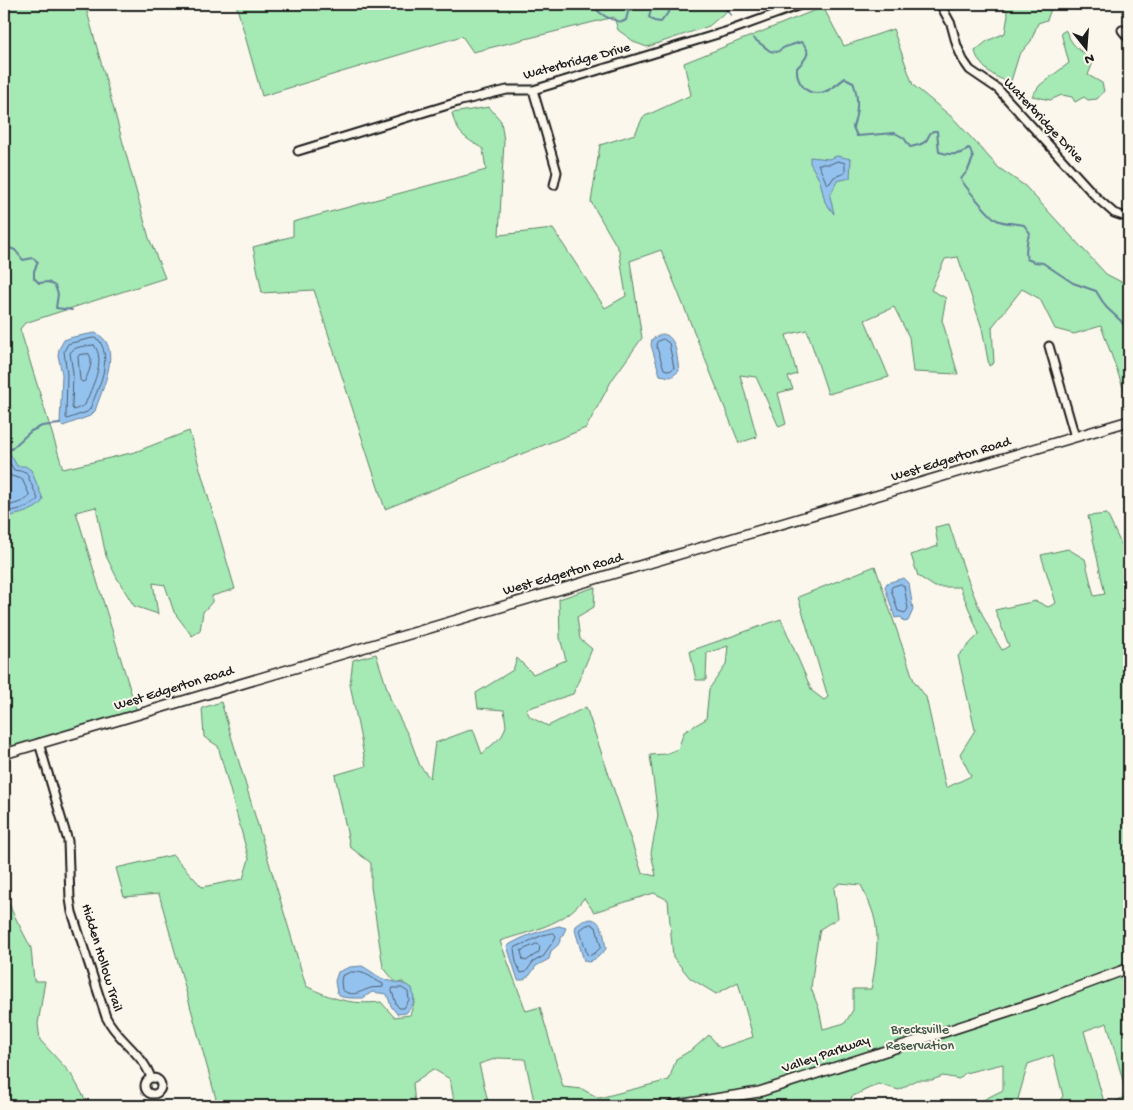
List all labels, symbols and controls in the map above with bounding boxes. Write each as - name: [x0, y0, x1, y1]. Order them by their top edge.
- north arrow: [1060, 22, 1110, 72]
- street label: Waterbridge Drive: [522, 39, 633, 84]
- text: N: [1082, 49, 1096, 68]
- street label: Waterbridge Drive: [999, 75, 1087, 168]
- street label: West Edgerton Road: [889, 433, 1014, 486]
- street label: West Edgerton Road: [501, 549, 627, 600]
- street label: West Edgerton Road: [112, 662, 237, 715]
- street label: Hidden Hollow Trail: [77, 902, 125, 1014]
- park label: Brecksville Reservation: [886, 1022, 955, 1055]
- street label: Valley Parkway: [779, 1032, 872, 1078]

